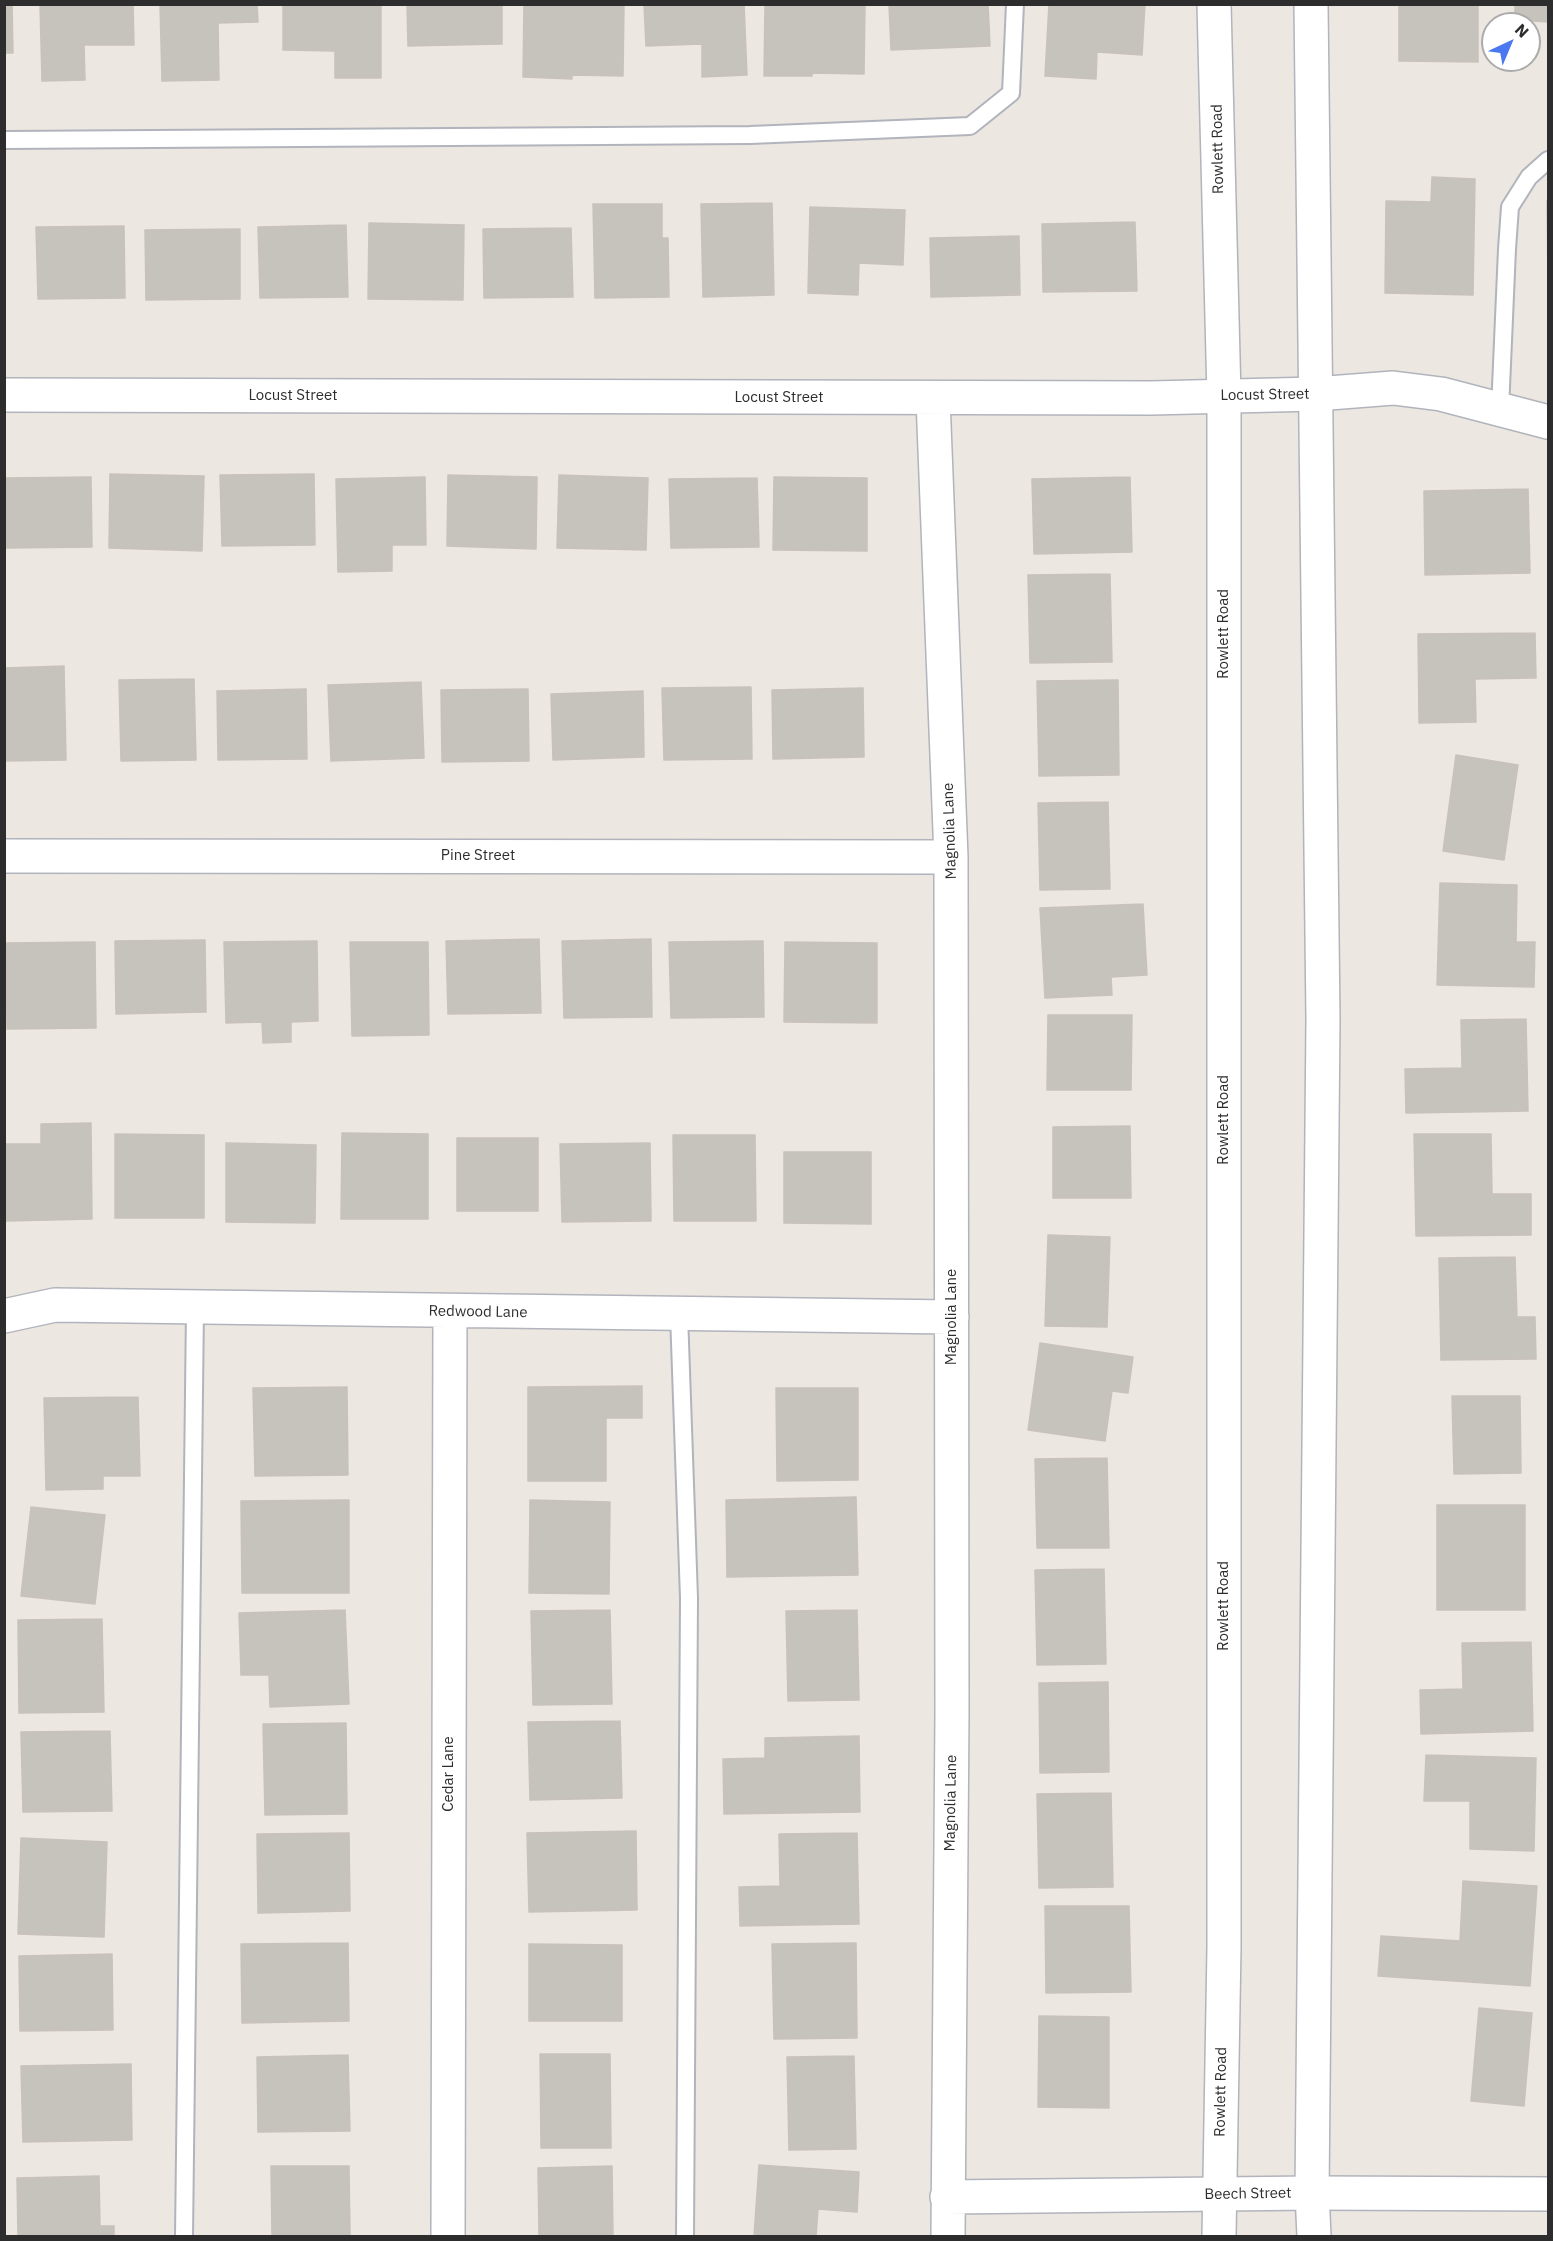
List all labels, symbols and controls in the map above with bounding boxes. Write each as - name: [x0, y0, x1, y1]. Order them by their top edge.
- north arrow: [1481, 12, 1541, 72]
- text: N: [1511, 19, 1533, 42]
- street label: Rowlett Road: [1208, 104, 1228, 194]
- street label: Locust Street: [1220, 385, 1310, 405]
- street label: Locust Street: [249, 387, 337, 405]
- street label: Locust Street: [735, 389, 823, 407]
- street label: Rowlett Road: [1215, 589, 1233, 679]
- street label: Magnolia Lane: [939, 782, 961, 880]
- street label: Pine Street: [441, 847, 515, 865]
- street label: Rowlett Road: [1215, 1075, 1233, 1165]
- street label: Magnolia Lane: [943, 1269, 961, 1365]
- street label: Redwood Lane: [428, 1302, 528, 1322]
- street label: Rowlett Road: [1215, 1561, 1233, 1651]
- street label: Cedar Lane: [440, 1736, 458, 1812]
- street label: Magnolia Lane: [941, 1755, 961, 1851]
- street label: Rowlett Road: [1211, 2047, 1231, 2137]
- street label: Beech Street: [1204, 2184, 1292, 2204]

